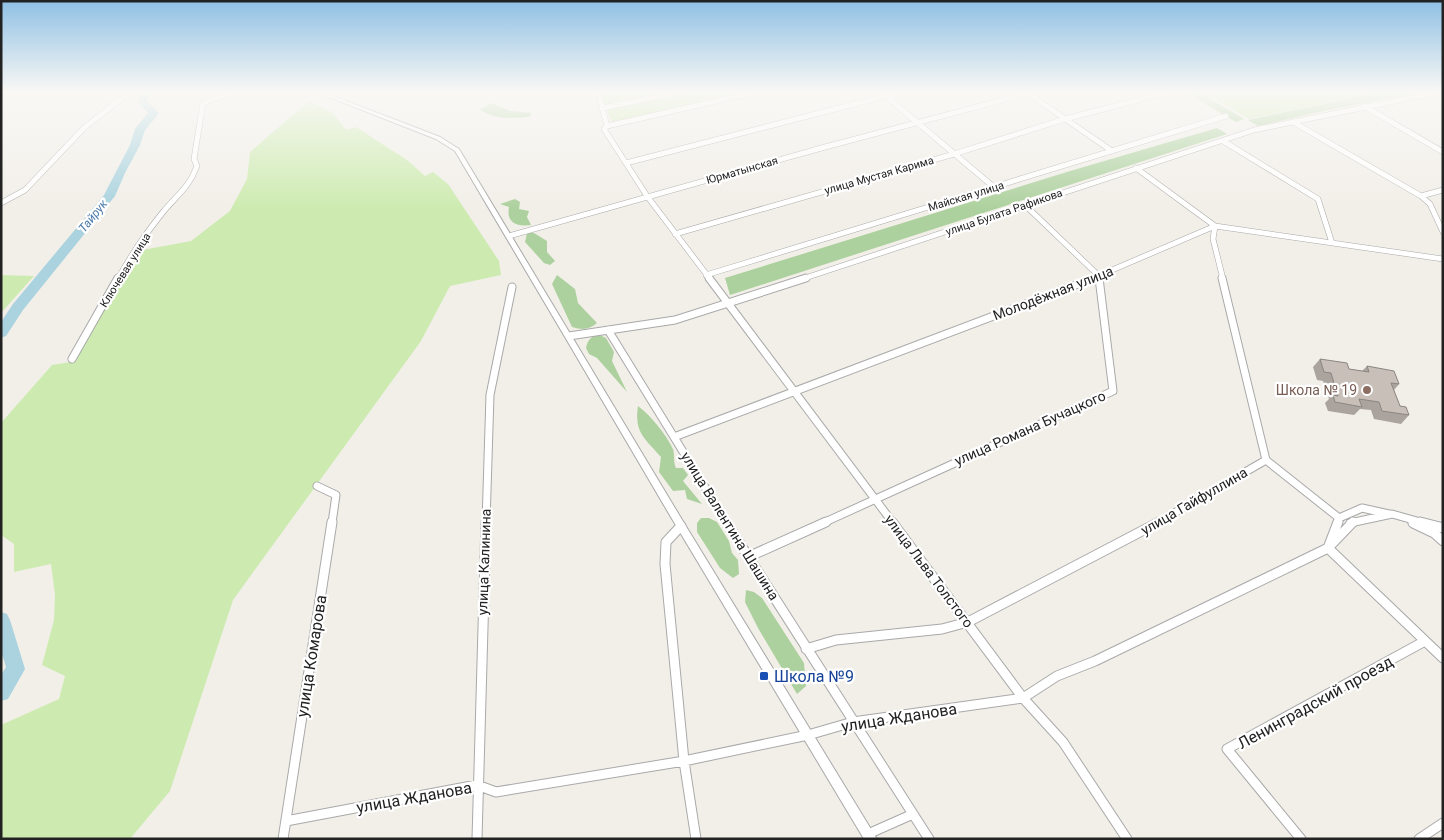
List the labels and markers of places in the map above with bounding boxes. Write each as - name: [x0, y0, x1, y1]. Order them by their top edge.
- place label: Школа № 19: [1276, 382, 1357, 398]
- marker: Школа № 19: [1361, 384, 1373, 396]
- place label: Школа №9: [774, 667, 854, 686]
- marker: Школа №9: [758, 670, 770, 682]

